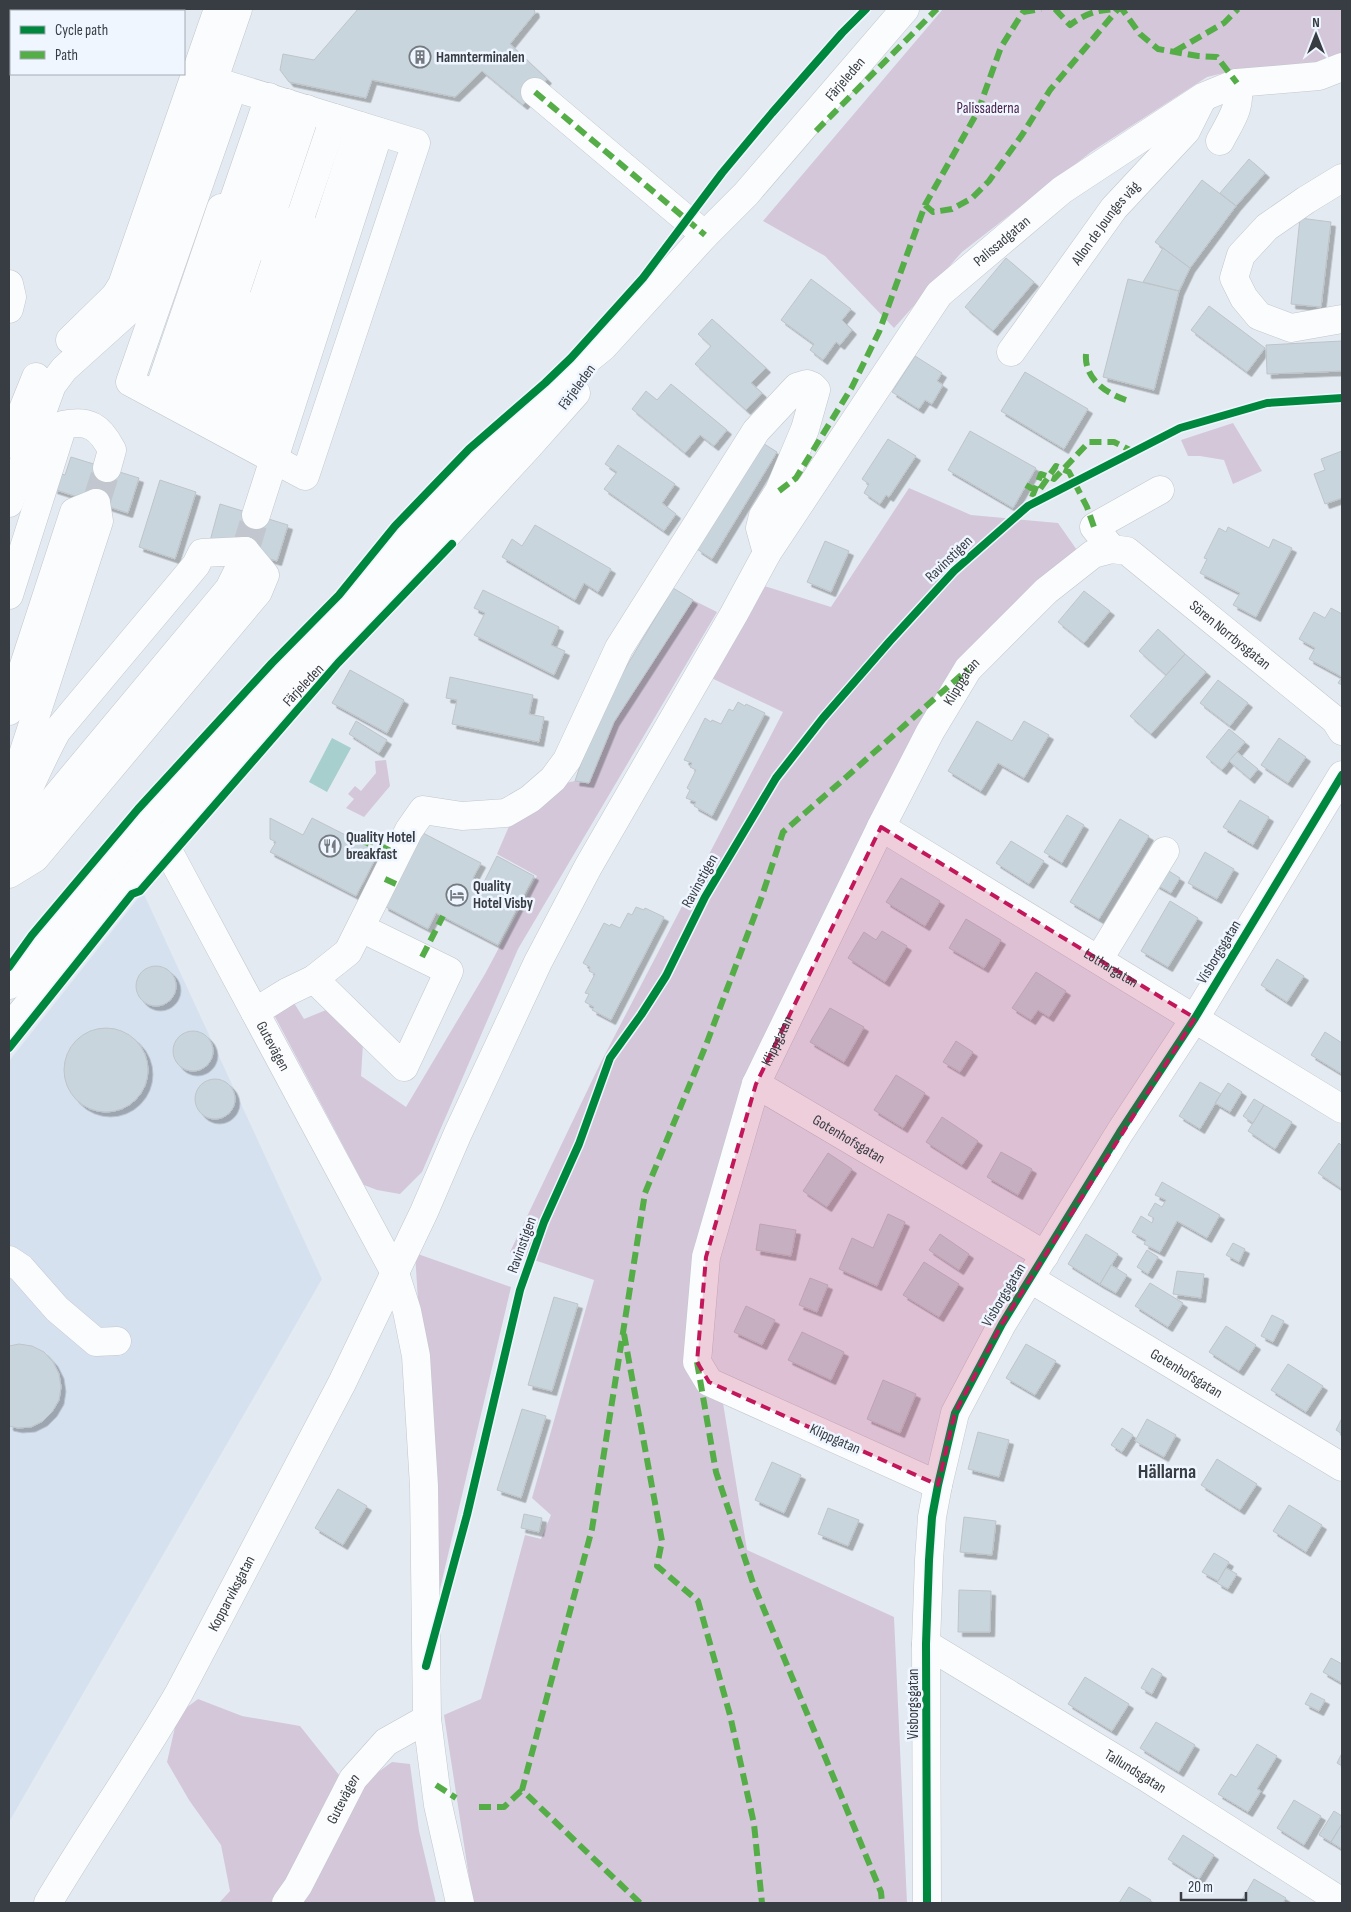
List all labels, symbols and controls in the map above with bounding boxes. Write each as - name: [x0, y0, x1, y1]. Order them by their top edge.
- legend: [10, 10, 185, 75]
- north arrow: [1291, 10, 1341, 60]
- text: N: [1312, 14, 1320, 31]
- text: Cycle path: [55, 21, 108, 40]
- building icon: Hamnterminalen: [408, 45, 432, 69]
- text: Path: [55, 46, 78, 65]
- place label: Hamnterminalen: [436, 48, 525, 67]
- street label: Färjeleden: [821, 53, 869, 105]
- park label: Palissaderna: [957, 99, 1020, 118]
- street label: Allon de Jounges väg: [1066, 177, 1144, 269]
- street label: Palissadgatan: [969, 212, 1034, 270]
- street label: Färjeleden: [554, 360, 600, 414]
- street label: Ravinstigen: [921, 532, 977, 586]
- street label: Sören Norrbysgatan: [1186, 596, 1275, 674]
- street label: Klippgatan: [939, 653, 984, 709]
- street label: Färjeleden: [278, 660, 328, 710]
- place label: Quality Hotel breakfast: [346, 828, 415, 864]
- restaurant icon: Quality Hotel breakfast: [318, 834, 342, 858]
- street label: Ravinstigen: [677, 851, 723, 911]
- place label: Quality Hotel Visby: [473, 877, 534, 913]
- hotel icon: Quality Hotel Visby: [445, 883, 469, 907]
- street label: Visborgsgatan: [1193, 917, 1245, 987]
- street label: Lothargatan: [1081, 944, 1142, 992]
- street label: Klippgatan: [757, 1013, 797, 1069]
- street label: Gutevägen: [252, 1018, 294, 1074]
- street label: Gotenhofsgatan: [809, 1110, 889, 1168]
- street label: Ravinstigen: [503, 1214, 541, 1276]
- street label: Visborgsgatan: [978, 1260, 1030, 1330]
- street label: Gotenhofsgatan: [1147, 1344, 1226, 1402]
- street label: Klippgatan: [807, 1419, 863, 1459]
- district label: Hällarna: [1138, 1460, 1196, 1484]
- street label: Kopparviksgatan: [204, 1552, 259, 1635]
- street label: Visborgsgatan: [904, 1669, 923, 1739]
- street label: Tallundsgatan: [1101, 1745, 1170, 1797]
- street label: Gutevägen: [322, 1769, 363, 1827]
- scale bar: [1181, 1870, 1246, 1902]
- text: 20 m: [1188, 1878, 1213, 1897]

